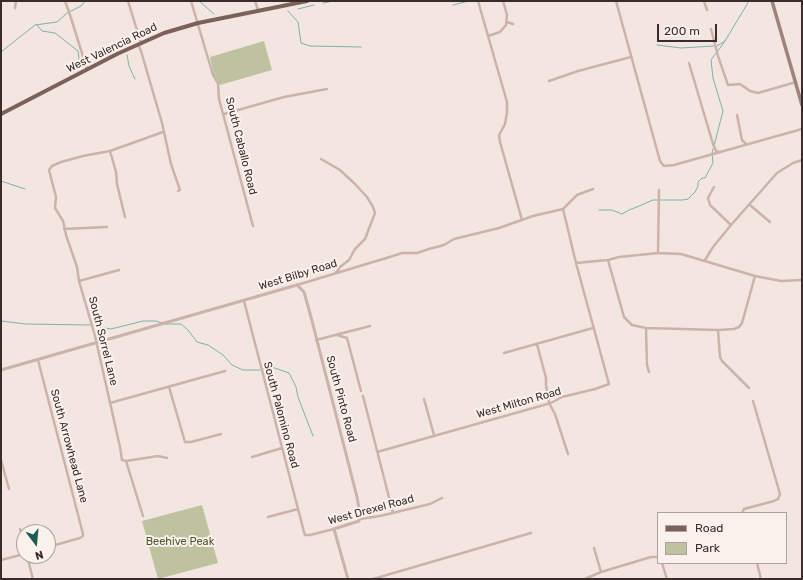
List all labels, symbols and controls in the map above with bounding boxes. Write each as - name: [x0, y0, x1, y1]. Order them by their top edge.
- scale bar: [659, 16, 719, 42]
- street label: West Valencia Road: [65, 20, 159, 76]
- text: 200 m: [664, 24, 700, 38]
- street label: South Caballo Road: [223, 96, 259, 196]
- street label: West Bilby Road: [257, 257, 339, 293]
- street label: South Sorrel Lane: [86, 295, 120, 387]
- street label: South Pinto Road: [323, 354, 359, 444]
- street label: South Palomino Road: [260, 360, 302, 470]
- street label: West Milton Road: [475, 385, 563, 421]
- street label: South Arrowhead Lane: [47, 388, 91, 504]
- street label: West Drexel Road: [327, 492, 415, 528]
- legend: [657, 512, 787, 564]
- text: Road: [695, 521, 723, 535]
- north arrow: [16, 524, 56, 564]
- park label: Beehive Peak: [146, 535, 214, 549]
- text: Park: [695, 541, 720, 555]
- text: N: [34, 548, 45, 562]

